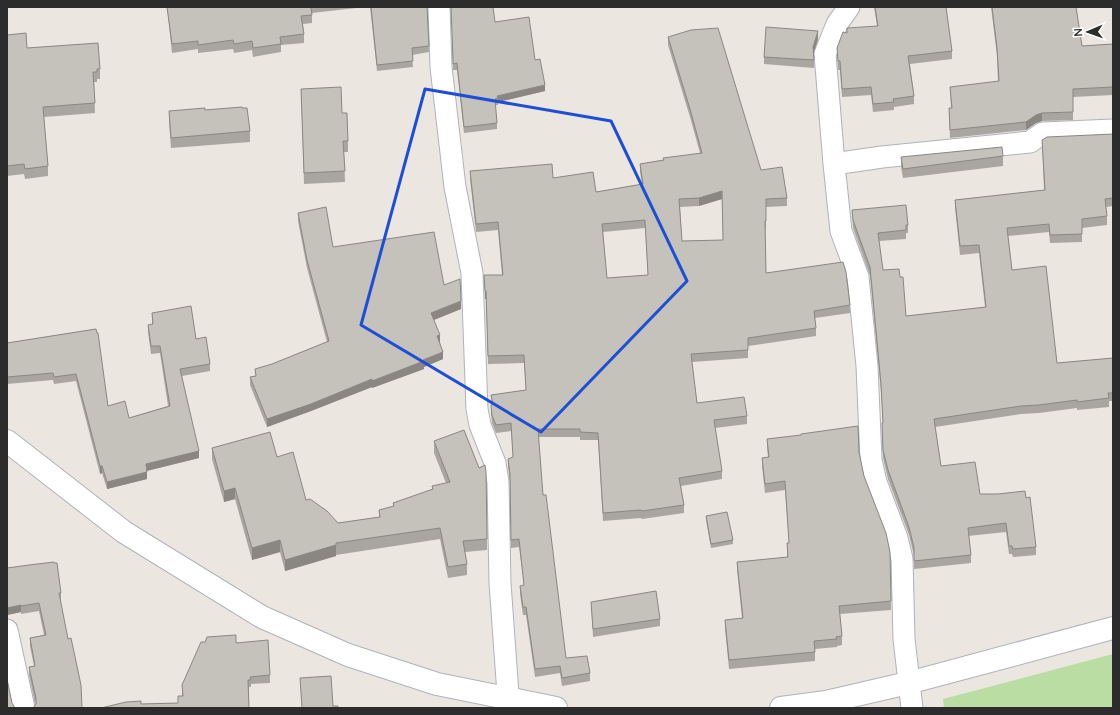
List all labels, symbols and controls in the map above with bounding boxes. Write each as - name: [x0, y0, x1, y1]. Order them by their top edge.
- north arrow: [1068, 12, 1108, 52]
- text: N: [1071, 28, 1084, 37]

